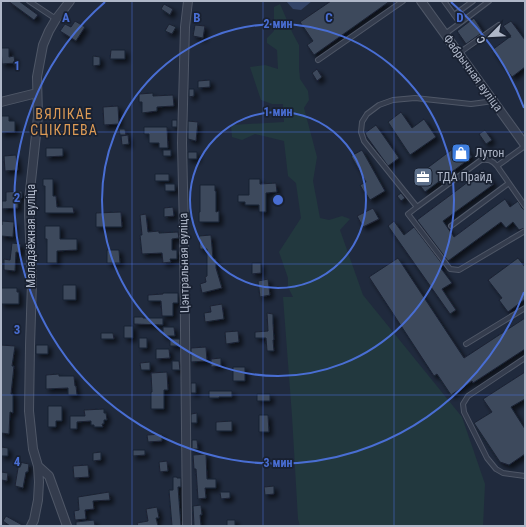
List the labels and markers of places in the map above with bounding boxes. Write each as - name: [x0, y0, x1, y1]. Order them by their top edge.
- shop icon: Лутон: [450, 142, 472, 164]
- place label: Лутон: [475, 146, 504, 160]
- office icon: ТДА Прайд: [412, 166, 434, 188]
- place label: ТДА Прайд: [437, 170, 493, 184]
- centre of rings: [271, 193, 285, 207]

